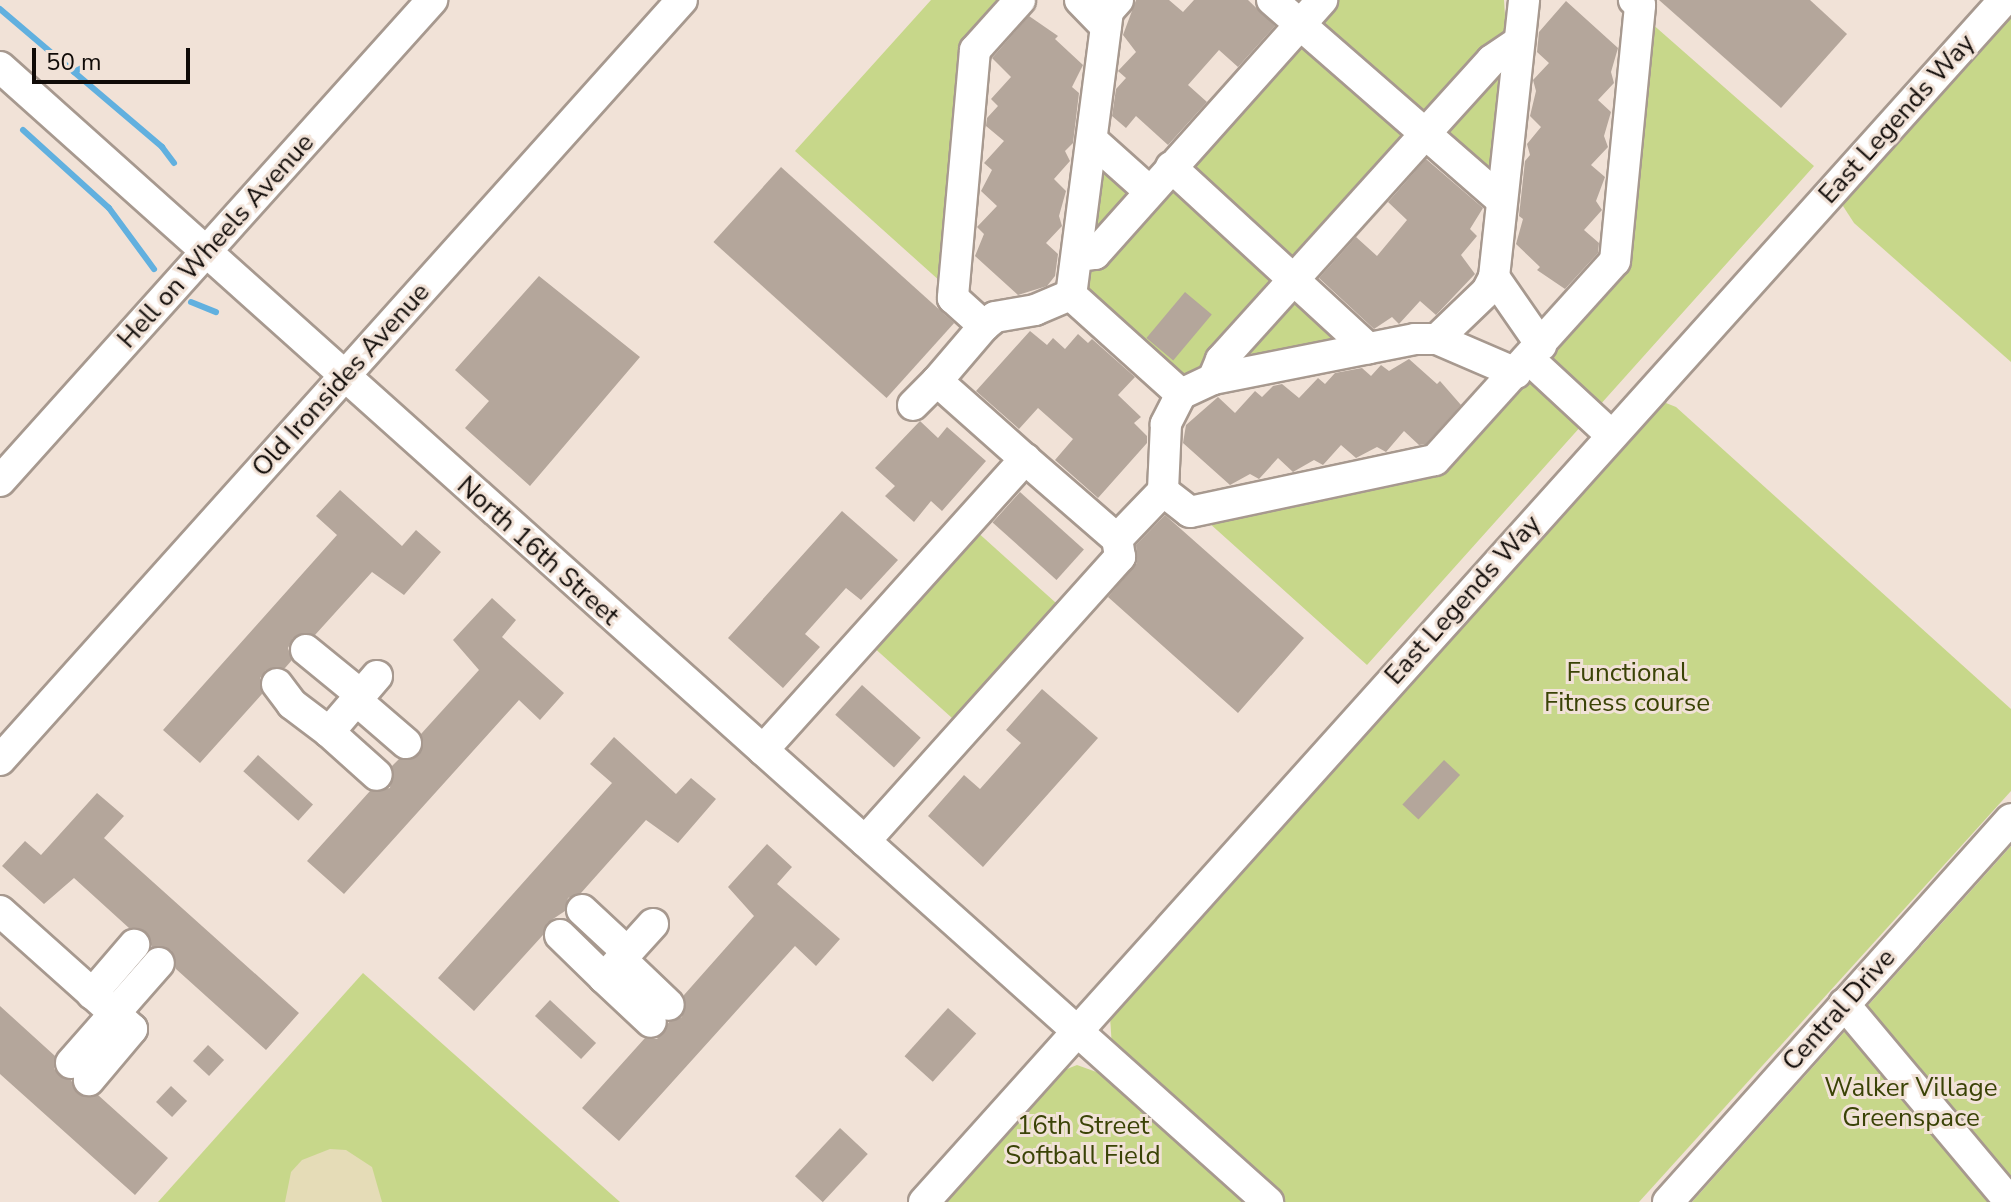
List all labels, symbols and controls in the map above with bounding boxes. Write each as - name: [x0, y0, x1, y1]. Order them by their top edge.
- street label: East Legends Way: [1813, 28, 1981, 210]
- scale bar: [36, 32, 194, 82]
- text: 50 m: [46, 46, 102, 78]
- street label: Hell on Wheels Avenue: [111, 127, 321, 355]
- street label: Old Ironsides Avenue: [246, 277, 436, 483]
- street label: North 16th Street: [451, 470, 625, 632]
- street label: East Legends Way: [1379, 509, 1547, 691]
- park label: Functional Fitness course: [1544, 657, 1710, 718]
- street label: Central Drive: [1776, 943, 1902, 1077]
- park label: Walker Village Greenspace: [1824, 1072, 1998, 1134]
- park label: 16th Street Softball Field: [1005, 1110, 1161, 1172]

